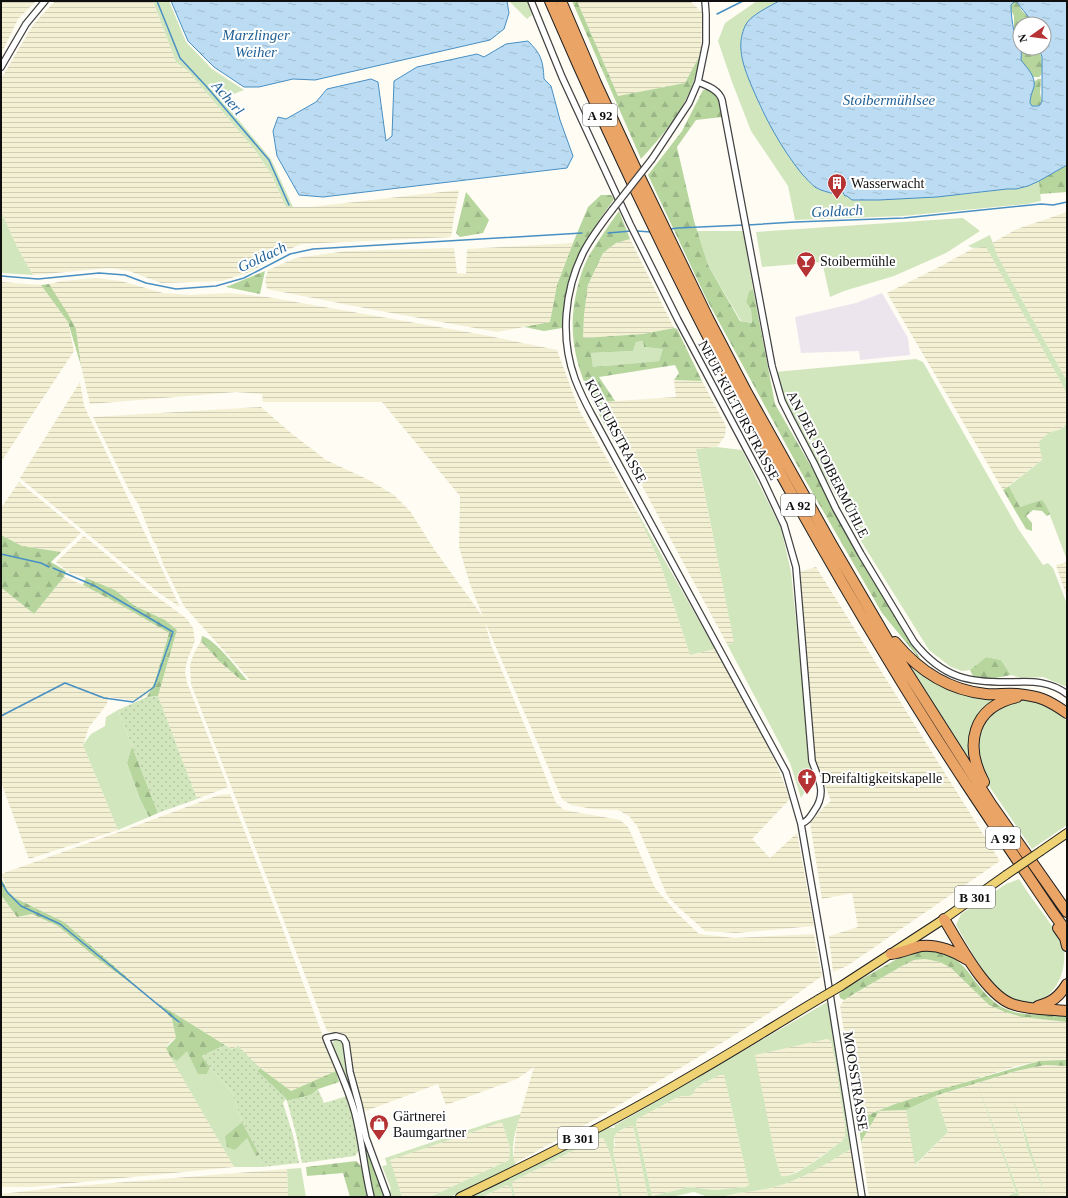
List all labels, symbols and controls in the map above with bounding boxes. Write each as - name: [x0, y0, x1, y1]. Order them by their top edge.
- north arrow: [1012, 16, 1052, 56]
- water label: Marzlinger Weiher: [221, 27, 290, 60]
- text: N: [1016, 33, 1029, 44]
- water label: Acherl: [208, 77, 247, 118]
- water label: Stoibermühlsee: [843, 92, 936, 108]
- road number: A 92: [583, 104, 617, 126]
- building icon: Wasserwacht: [826, 172, 848, 200]
- place label: Wasserwacht: [851, 176, 925, 191]
- water label: Goldach: [811, 202, 863, 220]
- water label: Goldach: [235, 239, 289, 275]
- bar icon: Stoibermühle: [795, 250, 817, 278]
- place label: Stoibermühle: [820, 254, 895, 269]
- street label: NEUE KULTURSTRASSE: [695, 338, 782, 483]
- street label: KULTURSTRASSE: [582, 377, 649, 486]
- street label: AN DER STOIBERMÜHLE: [784, 388, 872, 540]
- road number: A 92: [781, 494, 815, 516]
- church icon: Dreifaltigkeitskapelle: [796, 767, 818, 795]
- place label: Dreifaltigkeitskapelle: [821, 771, 942, 786]
- road number: A 92: [986, 827, 1020, 849]
- road number: B 301: [955, 886, 995, 908]
- street label: MOOSSTRASSE: [840, 1030, 871, 1132]
- place label: Gärtnerei Baumgartner: [393, 1109, 466, 1140]
- shop icon: Gärtnerei Baumgartner: [368, 1113, 390, 1141]
- road number: B 301: [558, 1127, 598, 1149]

